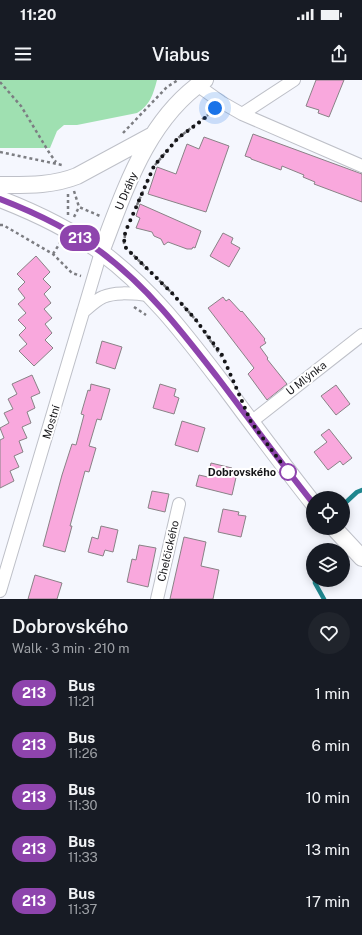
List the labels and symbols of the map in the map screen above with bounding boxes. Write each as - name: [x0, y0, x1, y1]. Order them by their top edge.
- your location: [205, 98, 225, 118]
- street label: U Dráhy: [113, 170, 139, 212]
- line badge: 213: [57, 225, 103, 251]
- street label: U Mlýnka: [284, 359, 328, 397]
- street label: Mostní: [40, 403, 62, 440]
- marker: Dobrovského: [279, 463, 297, 481]
- place label: Dobrovského: [208, 466, 276, 478]
- street label: Chelčického: [155, 519, 181, 583]

